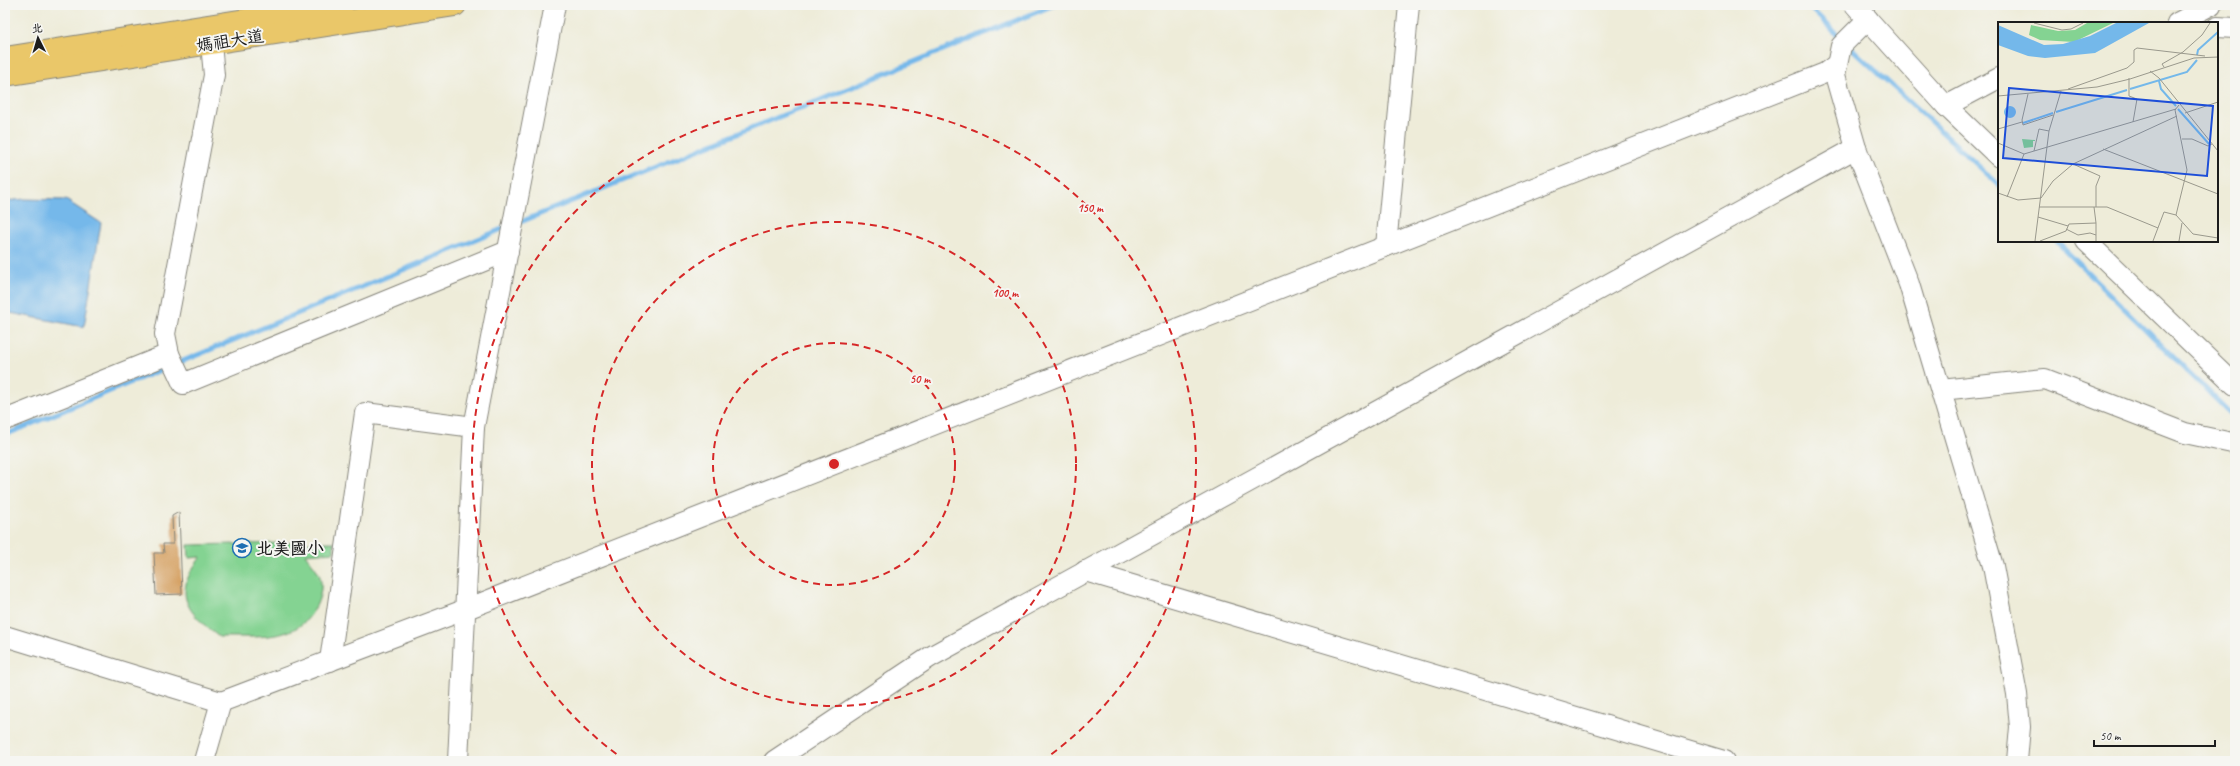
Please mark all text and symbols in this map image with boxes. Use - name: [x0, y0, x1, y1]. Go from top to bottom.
- north arrow: [18, 18, 58, 58]
- text: 北: [31, 21, 43, 35]
- inset map: [1998, 22, 2218, 242]
- street label: 媽祖大道: [195, 25, 265, 57]
- text: 150 m: [1077, 200, 1104, 216]
- text: 100 m: [992, 285, 1019, 301]
- text: 50 m: [910, 371, 931, 387]
- centre of rings: [827, 457, 841, 471]
- school or university icon: 北美國小: [231, 537, 253, 559]
- place label: 北美國小: [256, 538, 324, 559]
- scale bar: [2094, 722, 2215, 748]
- text: 50 m: [2100, 728, 2122, 744]

